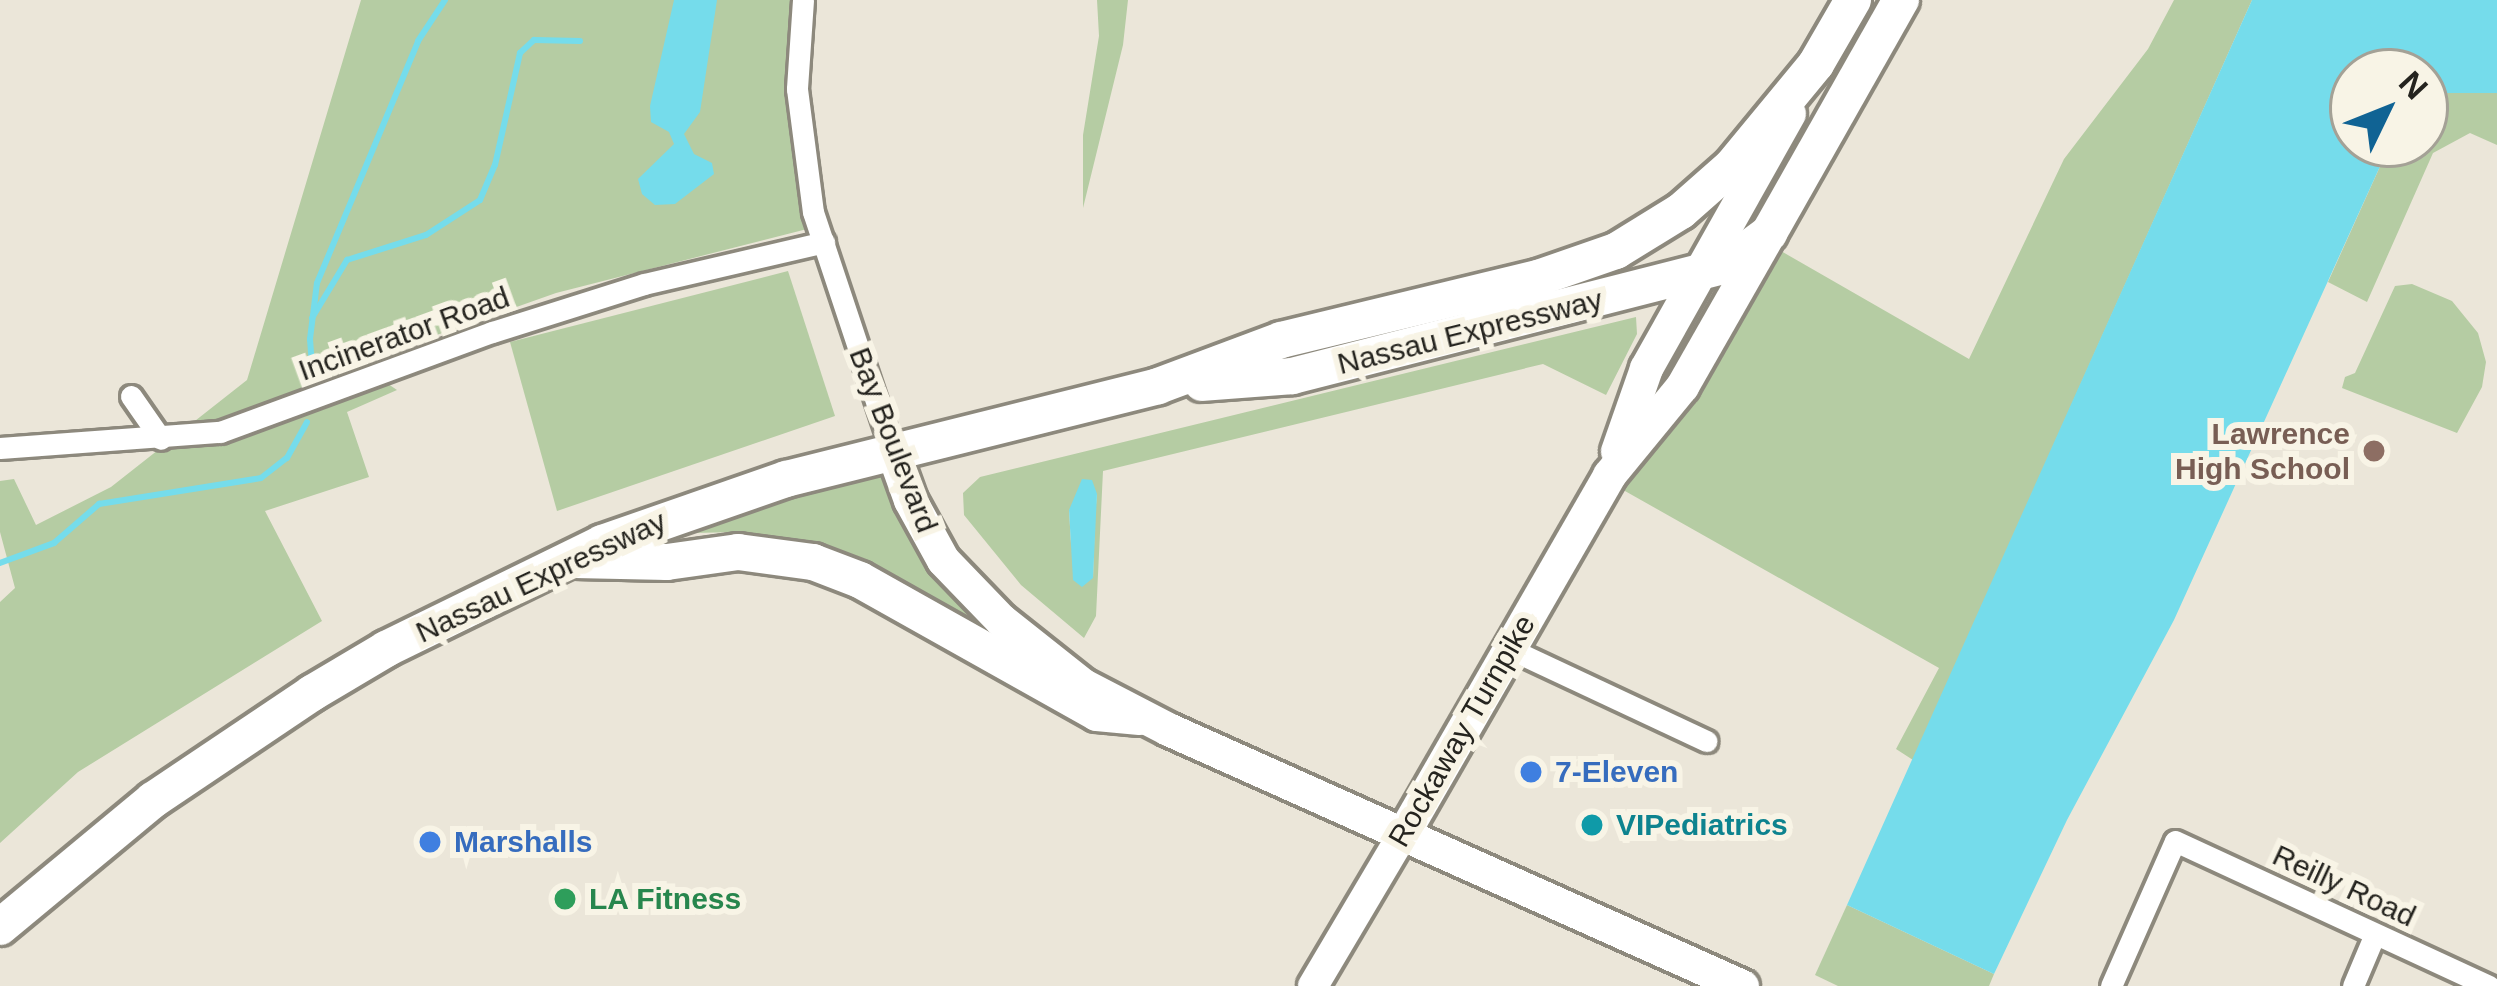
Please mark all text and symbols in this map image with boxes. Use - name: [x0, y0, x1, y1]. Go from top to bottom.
- north arrow: [2329, 48, 2449, 168]
- text: N: [2392, 64, 2435, 106]
- street label: Incinerator Road: [294, 279, 514, 389]
- street label: Nassau Expressway: [1334, 282, 1606, 382]
- street label: Bay Boulevard: [841, 342, 945, 538]
- place label: Lawrence High School: [2175, 416, 2350, 486]
- marker: Lawrence High School: [2361, 438, 2387, 464]
- street label: Nassau Expressway: [410, 503, 672, 651]
- street label: Rockaway Turnpike: [1381, 608, 1543, 854]
- place label: 7-Eleven: [1555, 754, 1678, 790]
- marker: 7-Eleven: [1518, 759, 1544, 785]
- place label: VIPediatrics: [1616, 807, 1788, 843]
- marker: VIPediatrics: [1579, 812, 1605, 838]
- place label: Marshalls: [454, 824, 592, 860]
- marker: Marshalls: [417, 829, 443, 855]
- street label: Reilly Road: [2267, 837, 2421, 935]
- place label: LA Fitness: [589, 881, 742, 917]
- marker: LA Fitness: [552, 886, 578, 912]

